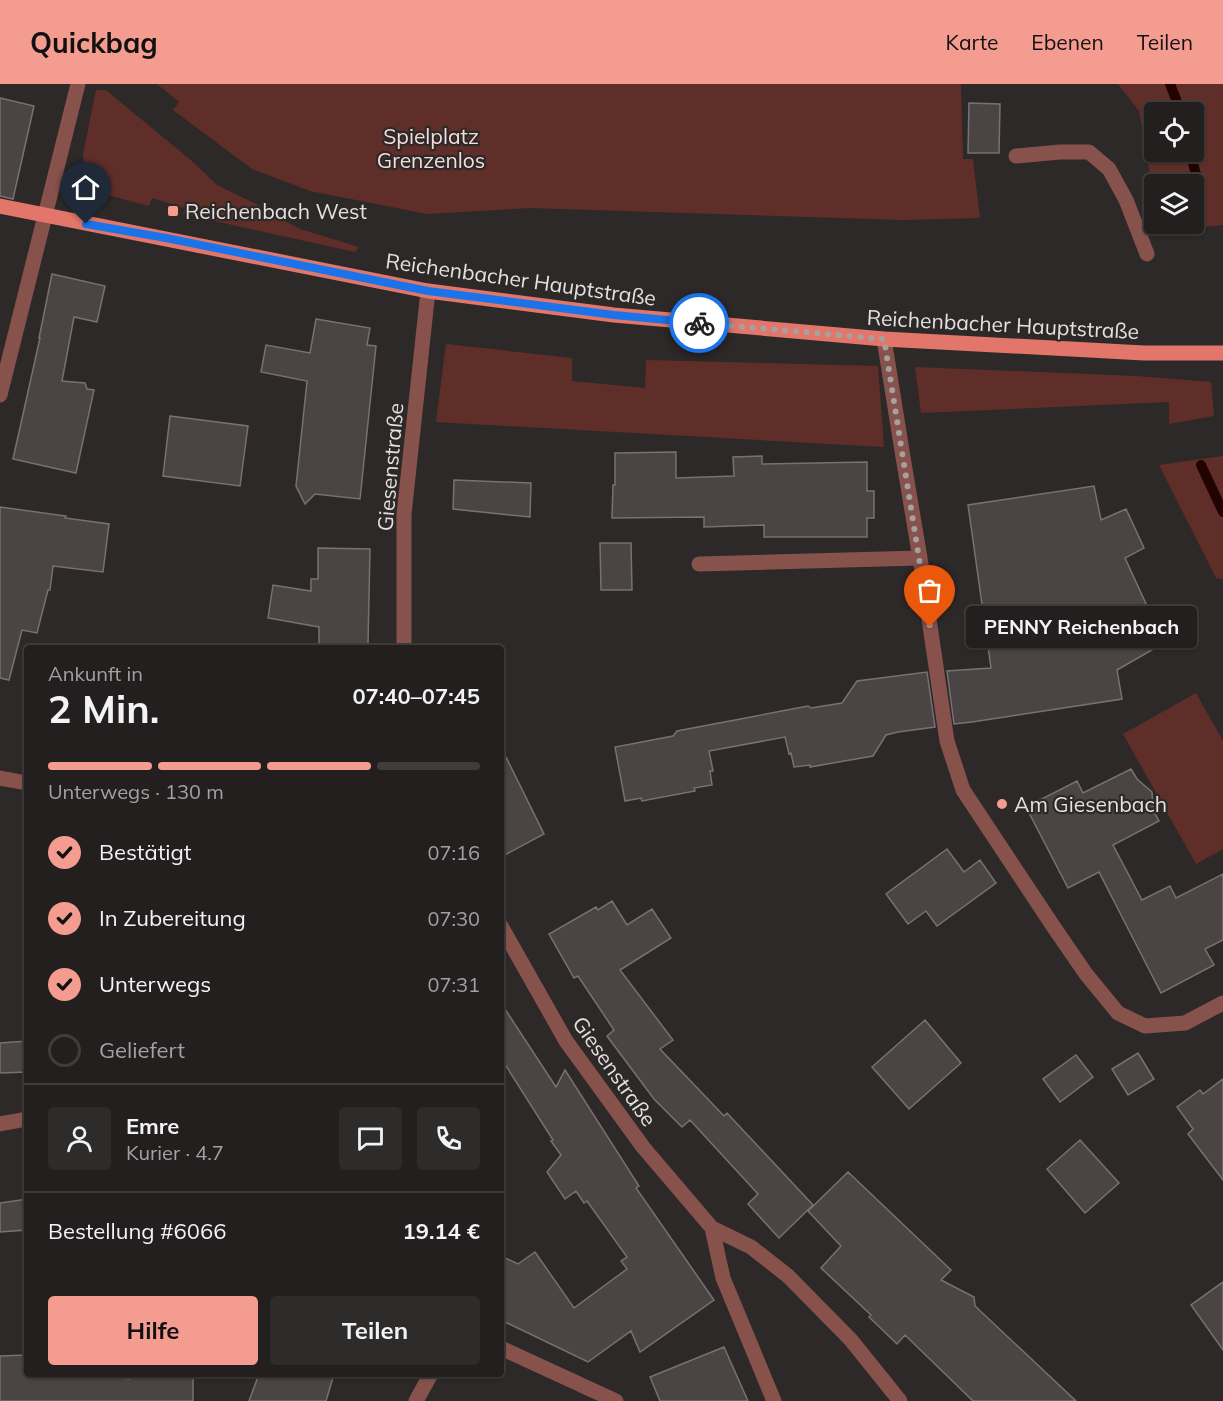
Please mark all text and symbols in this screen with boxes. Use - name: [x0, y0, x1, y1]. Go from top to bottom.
- text: Quickbag: [30, 25, 158, 60]
- text: Karte: [946, 29, 998, 55]
- text: Ebenen: [1031, 29, 1104, 55]
- text: Teilen: [1137, 29, 1193, 55]
- map controls: [1144, 102, 1204, 234]
- button: locate: [1144, 102, 1204, 162]
- park label: Spielplatz Grenzenlos: [377, 123, 485, 173]
- pin: [60, 162, 111, 224]
- icon: home: [69, 171, 102, 204]
- button: layers: [1144, 174, 1204, 234]
- place label: Reichenbach West: [185, 198, 367, 224]
- marker: Reichenbach West: [166, 204, 180, 218]
- street label: Reichenbacher Hauptstraße: [384, 247, 658, 311]
- courier: [669, 293, 729, 353]
- street label: Reichenbacher Hauptstraße: [866, 304, 1140, 344]
- icon: bike: [683, 307, 716, 340]
- street label: Giesenstraße: [371, 402, 409, 532]
- pin: [904, 565, 955, 627]
- icon: bag: [913, 574, 946, 607]
- callout: PENNY Reichenbach: [966, 606, 1197, 648]
- text: PENNY Reichenbach: [984, 614, 1179, 639]
- text: Ankunft in: [48, 661, 143, 686]
- text: 07:40–07:45: [352, 682, 480, 710]
- text: 2 Min.: [48, 684, 159, 733]
- text: Unterwegs · 130 m: [48, 779, 224, 804]
- place label: Am Giesenbach: [1014, 791, 1167, 817]
- marker: Am Giesenbach: [995, 797, 1009, 811]
- icon: check: [48, 836, 81, 869]
- text: Bestätigt: [99, 838, 192, 866]
- text: 07:16: [427, 840, 480, 865]
- icon: check: [48, 902, 81, 935]
- text: In Zubereitung: [99, 904, 246, 932]
- text: 07:30: [427, 906, 480, 931]
- icon: check: [48, 968, 81, 1001]
- text: Unterwegs: [99, 970, 211, 998]
- text: 07:31: [427, 972, 480, 997]
- street label: Giesenstraße: [568, 1011, 662, 1131]
- text: Geliefert: [99, 1036, 185, 1064]
- button: person: [48, 1107, 111, 1170]
- button: chat: [339, 1107, 402, 1170]
- button: phone: [417, 1107, 480, 1170]
- text: Emre: [126, 1112, 179, 1140]
- text: Kurier · 4.7: [126, 1140, 224, 1165]
- text: Bestellung #6066: [48, 1217, 226, 1245]
- text: 19.14 €: [403, 1217, 480, 1245]
- button: Hilfe: [48, 1296, 258, 1365]
- button: Teilen: [270, 1296, 480, 1365]

